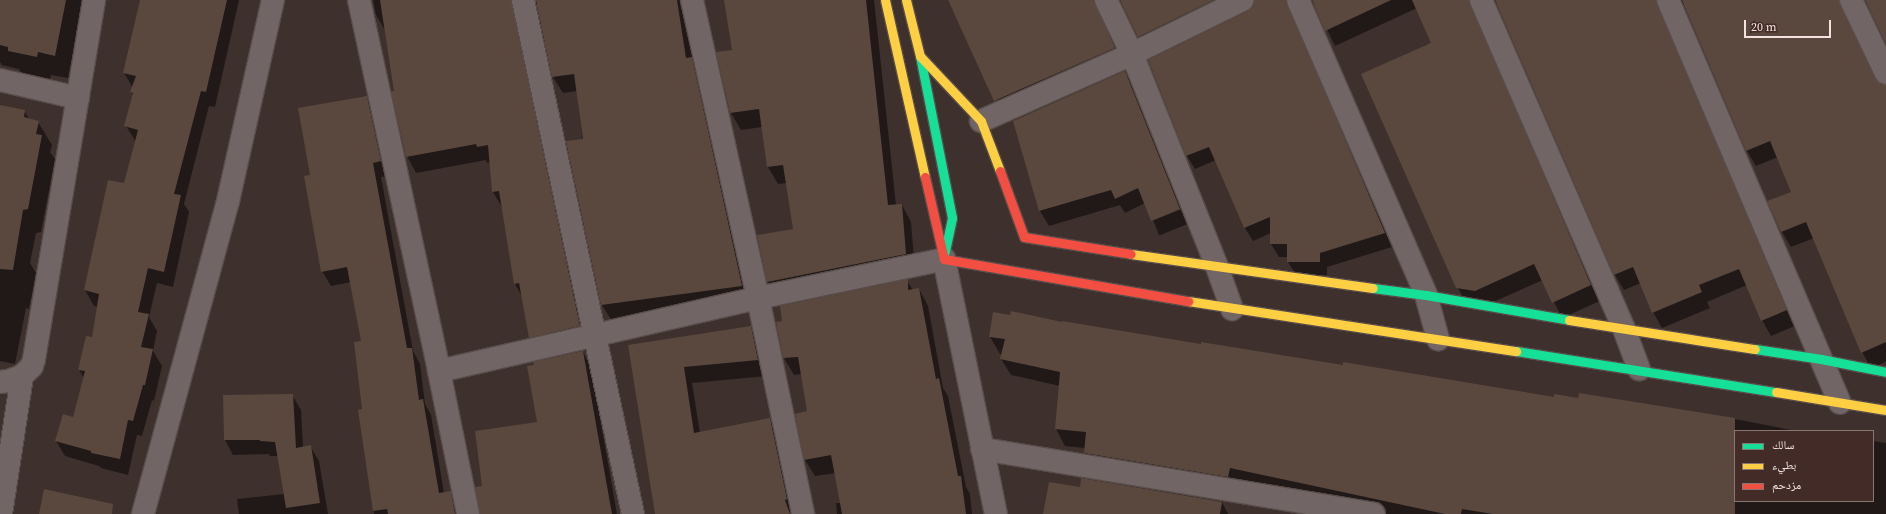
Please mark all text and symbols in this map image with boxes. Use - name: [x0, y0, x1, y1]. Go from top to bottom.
- scale bar: [1746, 12, 1833, 38]
- text: 20 m: [1751, 19, 1777, 35]
- legend: [1734, 430, 1874, 502]
- text: سالك: [1772, 437, 1794, 453]
- text: بطيء: [1772, 457, 1796, 473]
- text: مزدحم: [1772, 477, 1801, 493]

